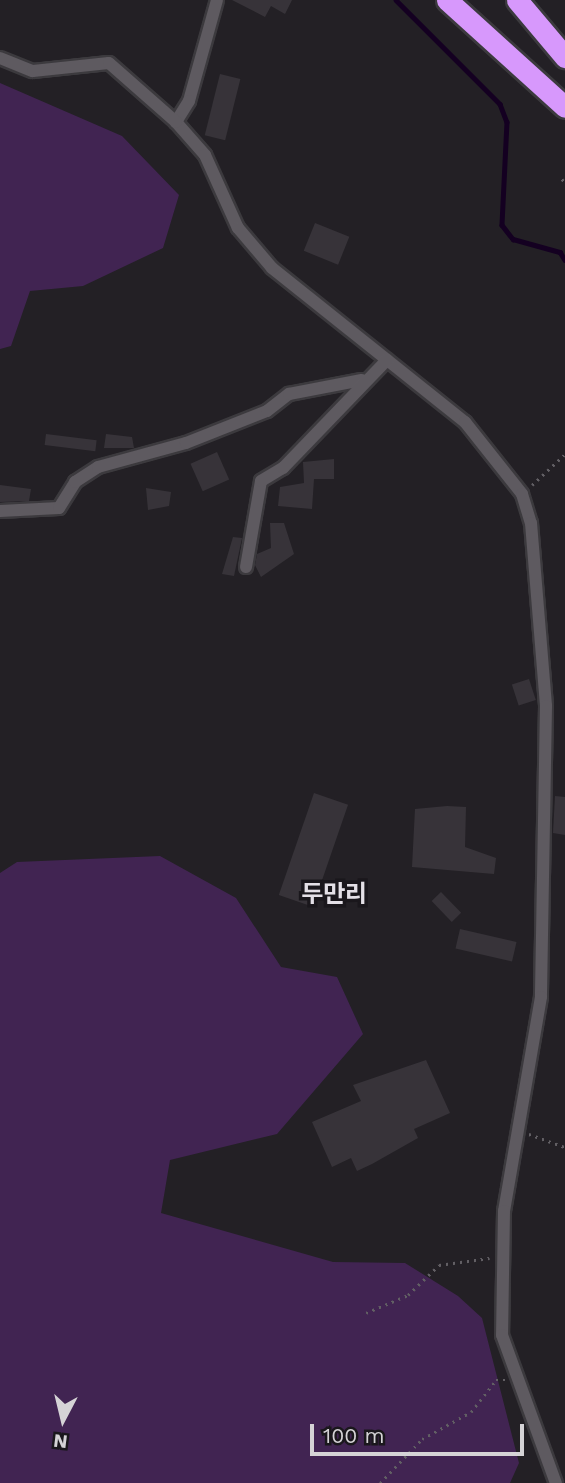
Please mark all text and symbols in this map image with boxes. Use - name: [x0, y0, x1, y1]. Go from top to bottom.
- district label: 두만리: [301, 881, 367, 909]
- north arrow: [28, 1385, 98, 1455]
- scale bar: [313, 1410, 526, 1454]
- text: 100 m: [323, 1423, 385, 1448]
- text: N: [52, 1429, 69, 1454]

